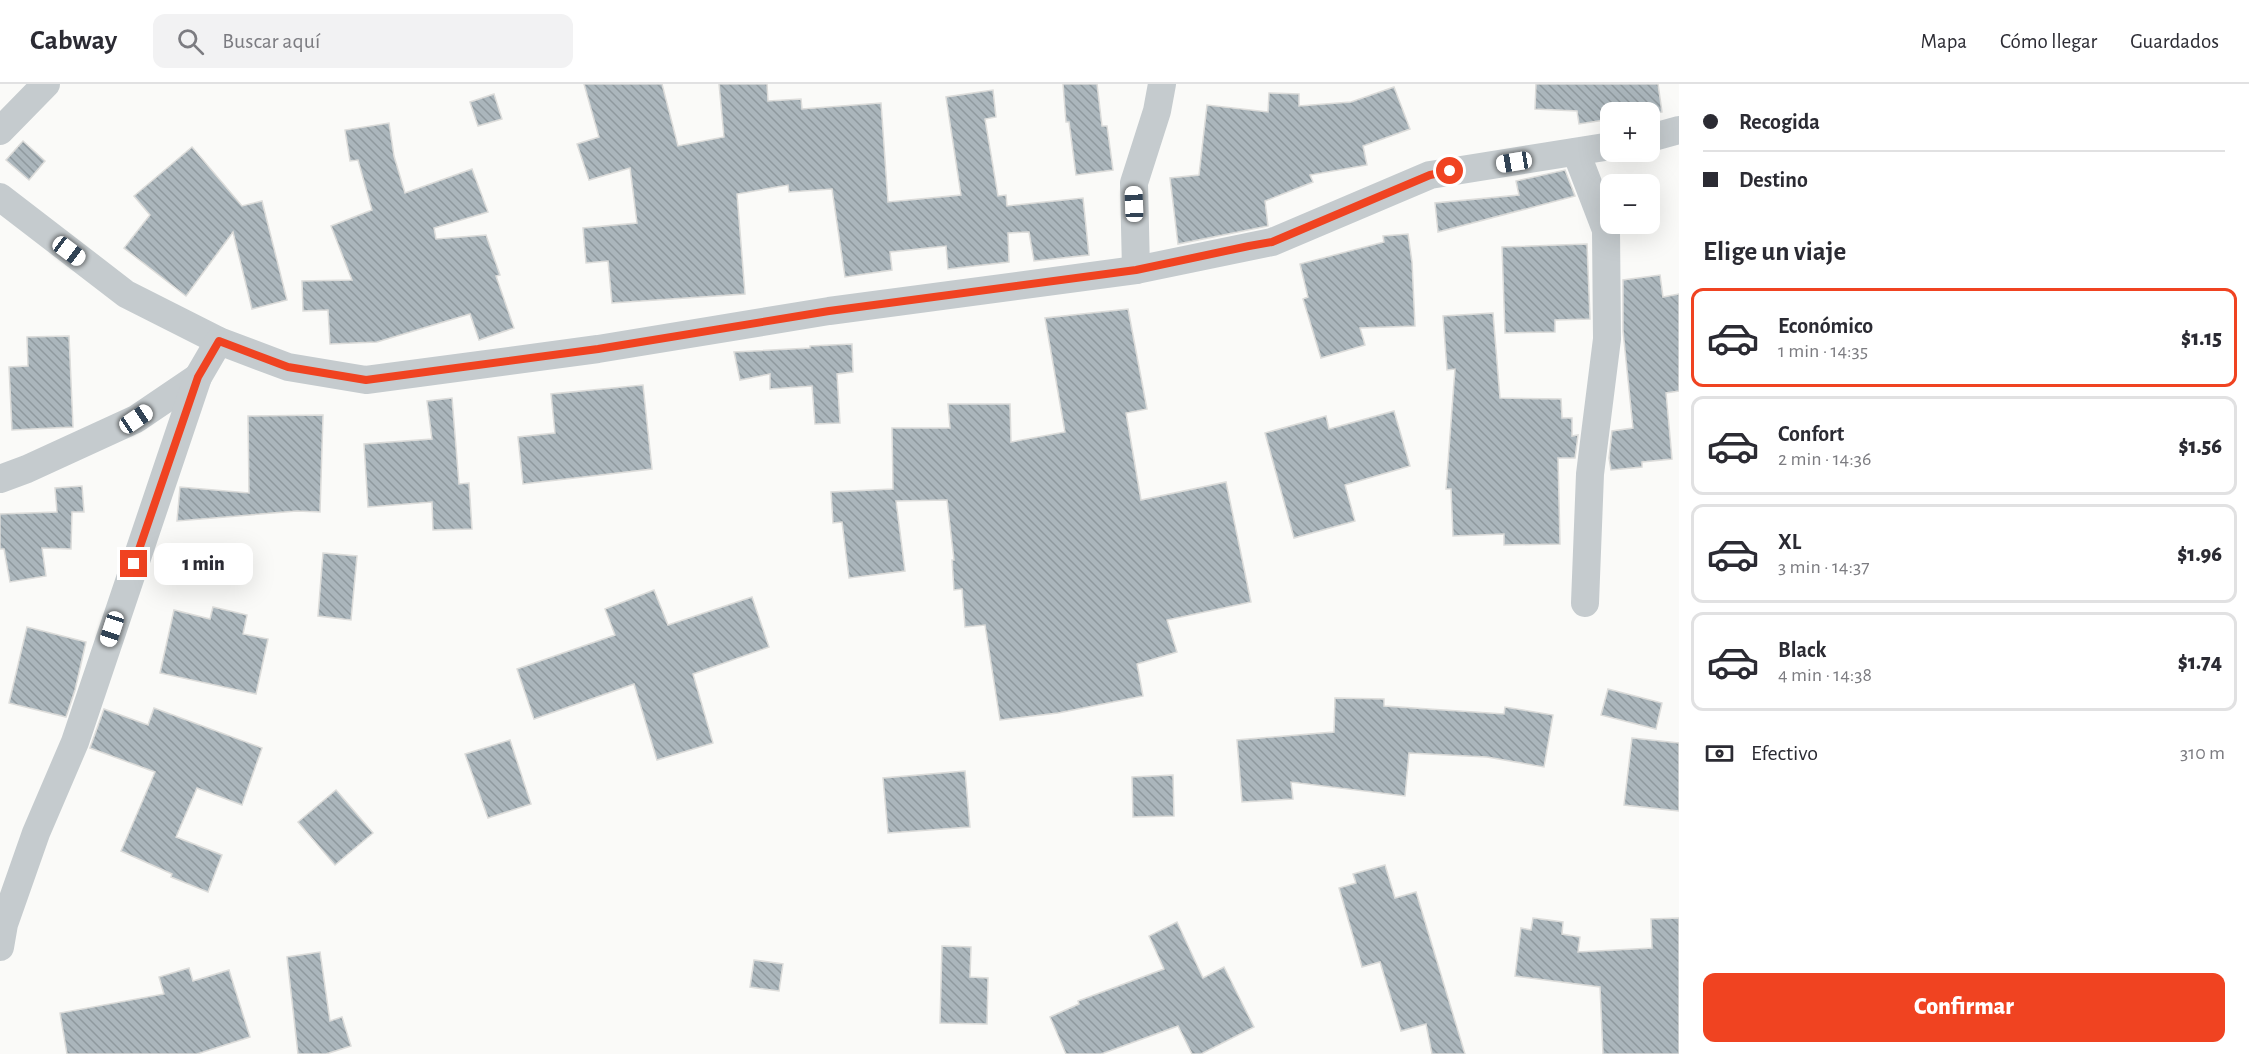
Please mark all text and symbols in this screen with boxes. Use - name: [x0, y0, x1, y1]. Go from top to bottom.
- search box: [153, 14, 573, 68]
- icon: search: [174, 25, 207, 58]
- text: Cabway: [30, 27, 117, 55]
- text: Buscar aquí: [222, 30, 320, 52]
- text: Mapa: [1921, 31, 1967, 52]
- text: Cómo llegar: [2000, 31, 2097, 52]
- text: Guardados: [2130, 31, 2219, 52]
- map controls: [1600, 102, 1660, 234]
- button: +: [1600, 102, 1660, 162]
- text: Recogida: [1739, 111, 1820, 133]
- car: [1495, 150, 1533, 174]
- route start: [1436, 157, 1463, 184]
- text: Destino: [1739, 169, 1808, 191]
- button: −: [1600, 174, 1660, 234]
- car: [1124, 186, 1144, 222]
- car: [49, 233, 89, 269]
- text: Elige un viaje: [1703, 238, 1846, 265]
- icon: car: [1706, 311, 1760, 365]
- text: Económico: [1778, 315, 1873, 337]
- text: $1.15: [2181, 327, 2222, 349]
- text: 1 min · 14:35: [1778, 341, 1868, 361]
- car: [116, 401, 156, 437]
- icon: car: [1706, 419, 1760, 473]
- text: Confort: [1778, 423, 1844, 445]
- text: $1.56: [2178, 435, 2222, 457]
- text: 2 min · 14:36: [1778, 449, 1871, 469]
- icon: car: [1706, 527, 1760, 581]
- text: XL: [1778, 531, 1801, 553]
- callout: 1 min: [155, 543, 254, 585]
- text: $1.96: [2177, 543, 2222, 565]
- route end: [120, 550, 147, 577]
- text: 1 min: [182, 554, 225, 574]
- text: 3 min · 14:37: [1778, 557, 1870, 577]
- car: [98, 609, 126, 649]
- icon: car: [1706, 635, 1760, 689]
- text: Black: [1778, 639, 1826, 661]
- text: $1.74: [2178, 651, 2222, 673]
- text: 4 min · 14:38: [1778, 665, 1872, 685]
- icon: cash: [1703, 737, 1736, 770]
- text: Efectivo: [1751, 742, 1818, 764]
- text: 310 m: [2180, 743, 2225, 763]
- button: Confirmar: [1703, 973, 2225, 1042]

